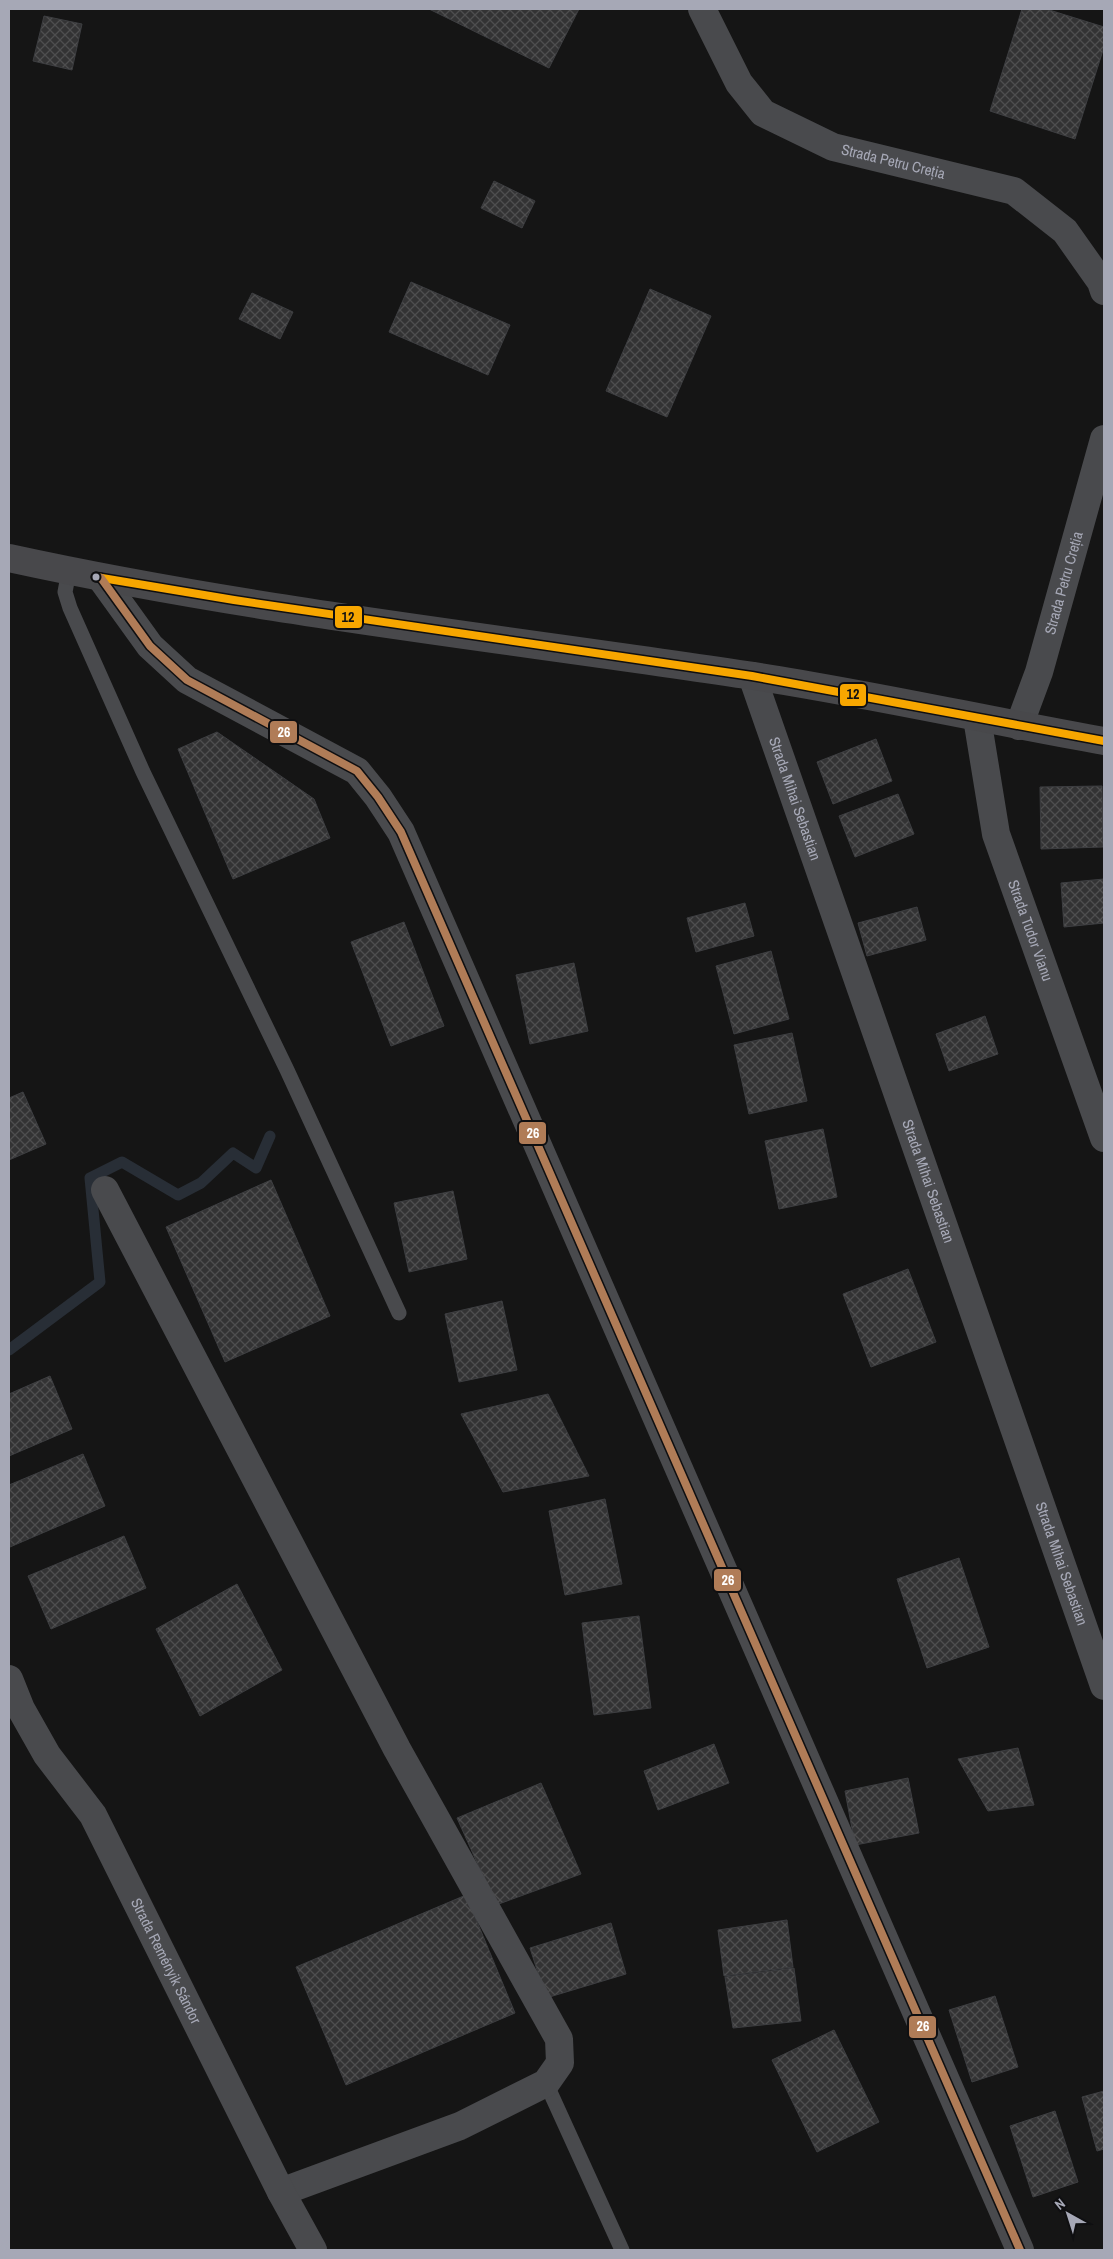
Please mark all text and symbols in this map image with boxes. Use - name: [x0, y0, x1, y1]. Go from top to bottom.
- street label: Strada Petru Creția: [839, 138, 948, 184]
- street label: Strada Petru Creția: [1039, 529, 1088, 637]
- unlabelled marker: [91, 572, 101, 582]
- line badge: 12: [334, 605, 363, 629]
- text: 12: [342, 608, 354, 626]
- line badge: 12: [839, 683, 867, 707]
- text: 12: [847, 685, 859, 703]
- line badge: 26: [269, 720, 298, 744]
- text: 26: [278, 723, 290, 741]
- street label: Strada Mihai Sebastian: [764, 734, 826, 863]
- street label: Strada Tudor Vianu: [1003, 877, 1058, 984]
- street label: Strada Mihai Sebastian: [897, 1117, 960, 1246]
- line badge: 26: [518, 1121, 547, 1145]
- text: 26: [527, 1124, 539, 1142]
- street label: Strada Mihai Sebastian: [1031, 1499, 1093, 1628]
- line badge: 26: [713, 1568, 742, 1592]
- text: 26: [722, 1571, 734, 1589]
- street label: Strada Reményik Sándor: [126, 1894, 207, 2027]
- line badge: 26: [908, 2015, 937, 2039]
- text: 26: [917, 2017, 929, 2035]
- north arrow: [1043, 2189, 1093, 2239]
- text: N: [1051, 2194, 1069, 2214]

